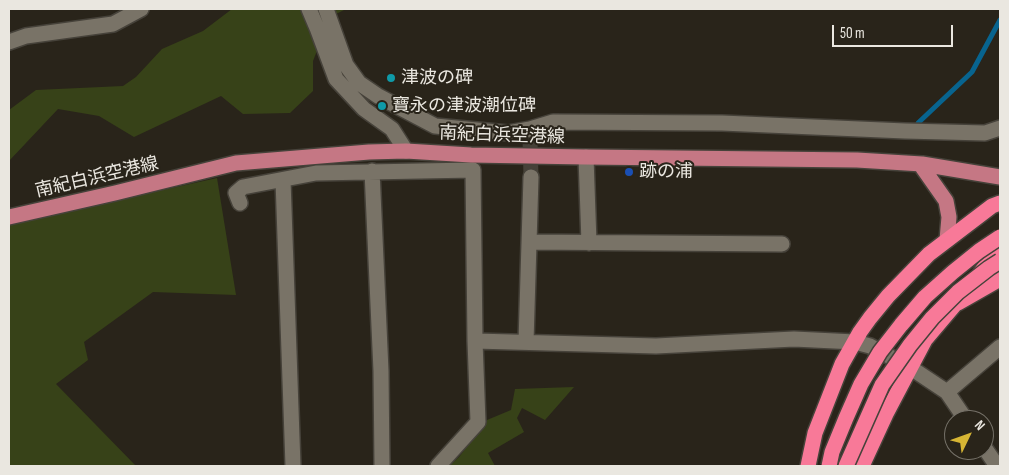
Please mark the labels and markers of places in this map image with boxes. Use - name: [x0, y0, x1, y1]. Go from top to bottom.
- place label: 津波の碑: [401, 67, 473, 89]
- marker: 津波の碑: [385, 72, 397, 84]
- place label: 寶永の津波潮位碑: [392, 95, 536, 117]
- marker: 寶永の津波潮位碑: [376, 100, 388, 112]
- place label: 跡の浦: [639, 161, 693, 183]
- marker: 跡の浦: [623, 166, 635, 178]

